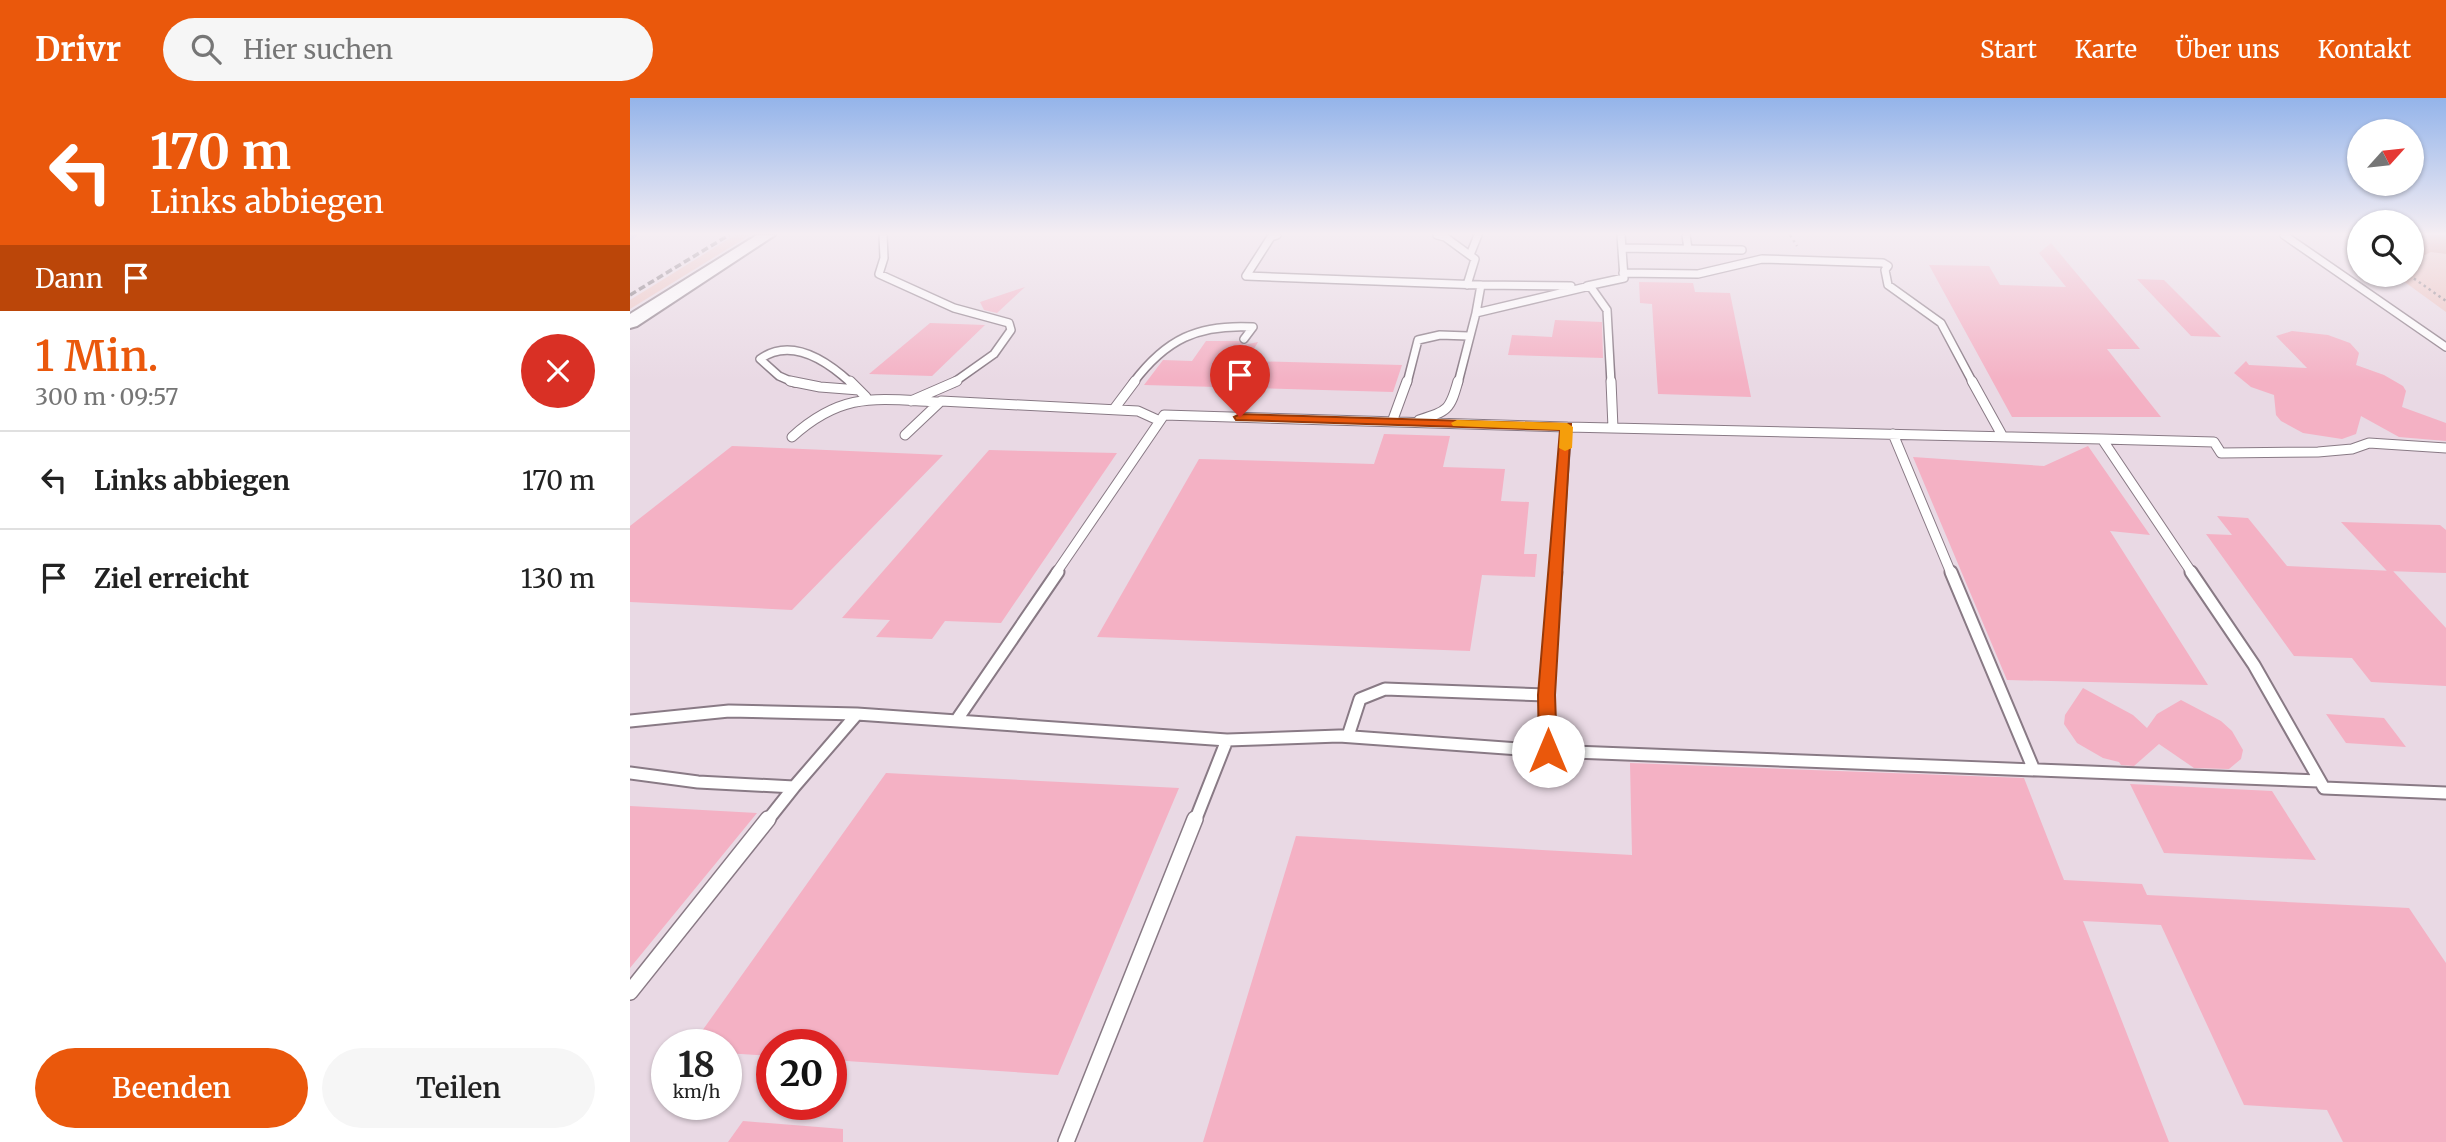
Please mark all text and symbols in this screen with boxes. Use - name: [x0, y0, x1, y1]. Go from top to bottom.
- search box: [163, 18, 653, 81]
- text: Drivr: [35, 29, 121, 70]
- icon: search: [187, 30, 225, 68]
- text: Hier suchen: [243, 33, 393, 66]
- text: Start: [1980, 34, 2037, 65]
- text: Karte: [2075, 34, 2137, 65]
- text: Über uns: [2175, 34, 2280, 65]
- text: Kontakt: [2318, 34, 2411, 65]
- north arrow: [2347, 119, 2424, 196]
- map controls: [2347, 119, 2424, 287]
- text: 170 m: [150, 121, 291, 182]
- icon: left: [35, 126, 126, 217]
- text: Links abbiegen: [150, 182, 384, 222]
- button: search: [2347, 210, 2424, 287]
- icon: arrive: [117, 259, 155, 297]
- text: Dann: [35, 262, 103, 295]
- text: 1 Min.: [35, 330, 159, 382]
- button: close: [521, 334, 595, 408]
- pin: [1210, 345, 1270, 417]
- icon: arrive: [1221, 356, 1259, 394]
- text: 300 m · 09:57: [35, 382, 178, 411]
- icon: left: [35, 461, 73, 499]
- text: Links abbiegen: [94, 464, 290, 497]
- text: 170 m: [522, 464, 595, 497]
- icon: arrive: [35, 559, 73, 597]
- text: Ziel erreicht: [94, 562, 249, 595]
- text: 130 m: [521, 562, 595, 595]
- position arrow: [1511, 714, 1585, 788]
- speed limit sign: 20: [756, 1029, 847, 1120]
- text: 18: [678, 1043, 715, 1087]
- button: Beenden: [35, 1048, 308, 1128]
- button: Teilen: [322, 1048, 595, 1128]
- text: km/h: [673, 1080, 720, 1103]

